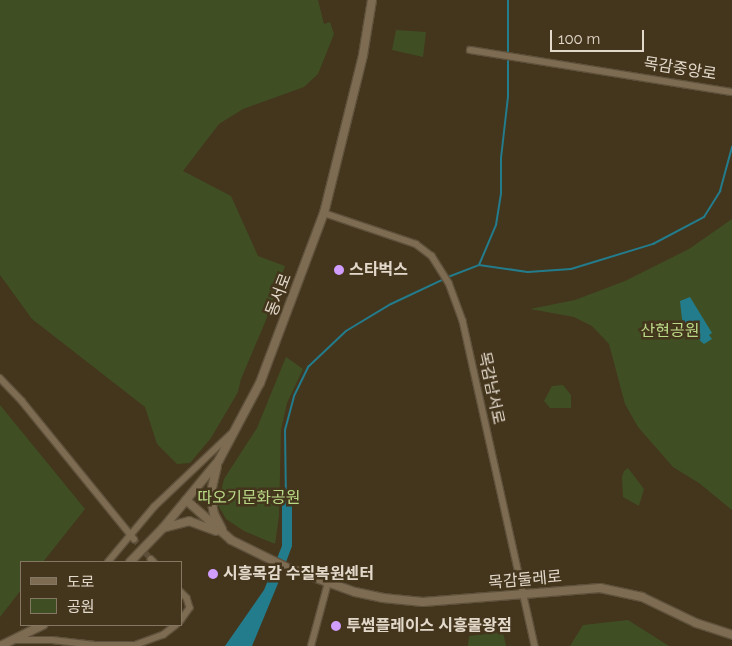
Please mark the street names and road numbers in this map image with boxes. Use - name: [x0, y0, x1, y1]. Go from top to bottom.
- street label: 목감중앙로: [642, 54, 718, 84]
- street label: 동서로: [262, 271, 296, 319]
- street label: 목감남서로: [474, 350, 508, 426]
- street label: 목감둘레로: [488, 567, 562, 593]

